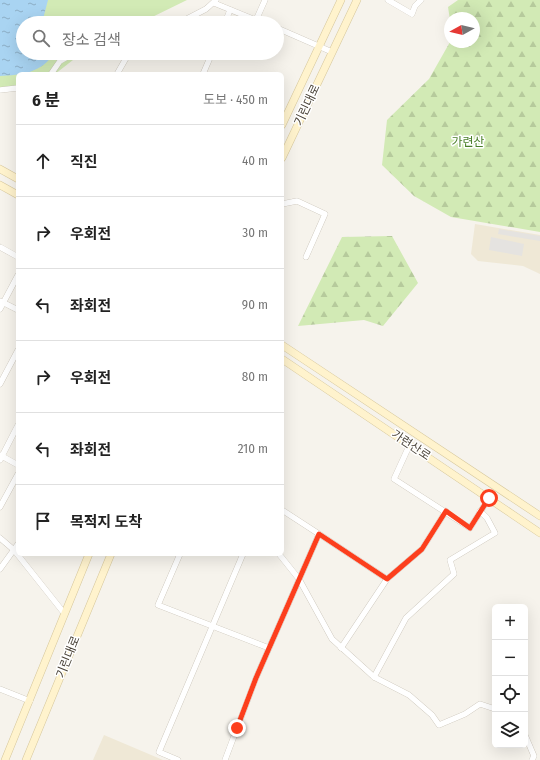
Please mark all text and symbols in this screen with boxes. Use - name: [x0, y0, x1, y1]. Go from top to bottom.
- north arrow: [444, 12, 480, 48]
- search box: [16, 16, 284, 60]
- icon: search: [30, 27, 52, 49]
- text: 장소 검색: [62, 31, 121, 49]
- street label: 기린대로: [291, 82, 323, 128]
- text: 6 분: [32, 90, 60, 111]
- text: 도보 · 450 m: [203, 92, 268, 107]
- park label: 가련산: [451, 135, 485, 149]
- icon: ahead: [32, 150, 54, 172]
- text: 직진: [70, 153, 98, 171]
- text: 40 m: [242, 153, 268, 168]
- icon: right: [32, 222, 54, 244]
- text: 우회전: [70, 225, 111, 243]
- text: 30 m: [242, 225, 268, 240]
- icon: left: [32, 294, 54, 316]
- text: 좌회전: [70, 297, 111, 315]
- text: 90 m: [242, 297, 268, 312]
- icon: right: [32, 366, 54, 388]
- text: 우회전: [70, 369, 111, 387]
- text: 80 m: [242, 369, 268, 384]
- street label: 가련산로: [389, 427, 433, 463]
- icon: left: [32, 438, 54, 460]
- text: 좌회전: [70, 441, 111, 459]
- text: 210 m: [238, 441, 268, 456]
- route start: [480, 489, 498, 507]
- icon: arrive: [32, 510, 54, 532]
- text: 목적지 도착: [70, 513, 142, 531]
- map controls: [492, 604, 528, 748]
- button: +: [492, 604, 528, 640]
- street label: 기린대로: [53, 634, 83, 680]
- button: −: [492, 640, 528, 676]
- button: locate: [492, 676, 528, 712]
- button: layers: [492, 712, 528, 748]
- route end: [228, 719, 246, 737]

